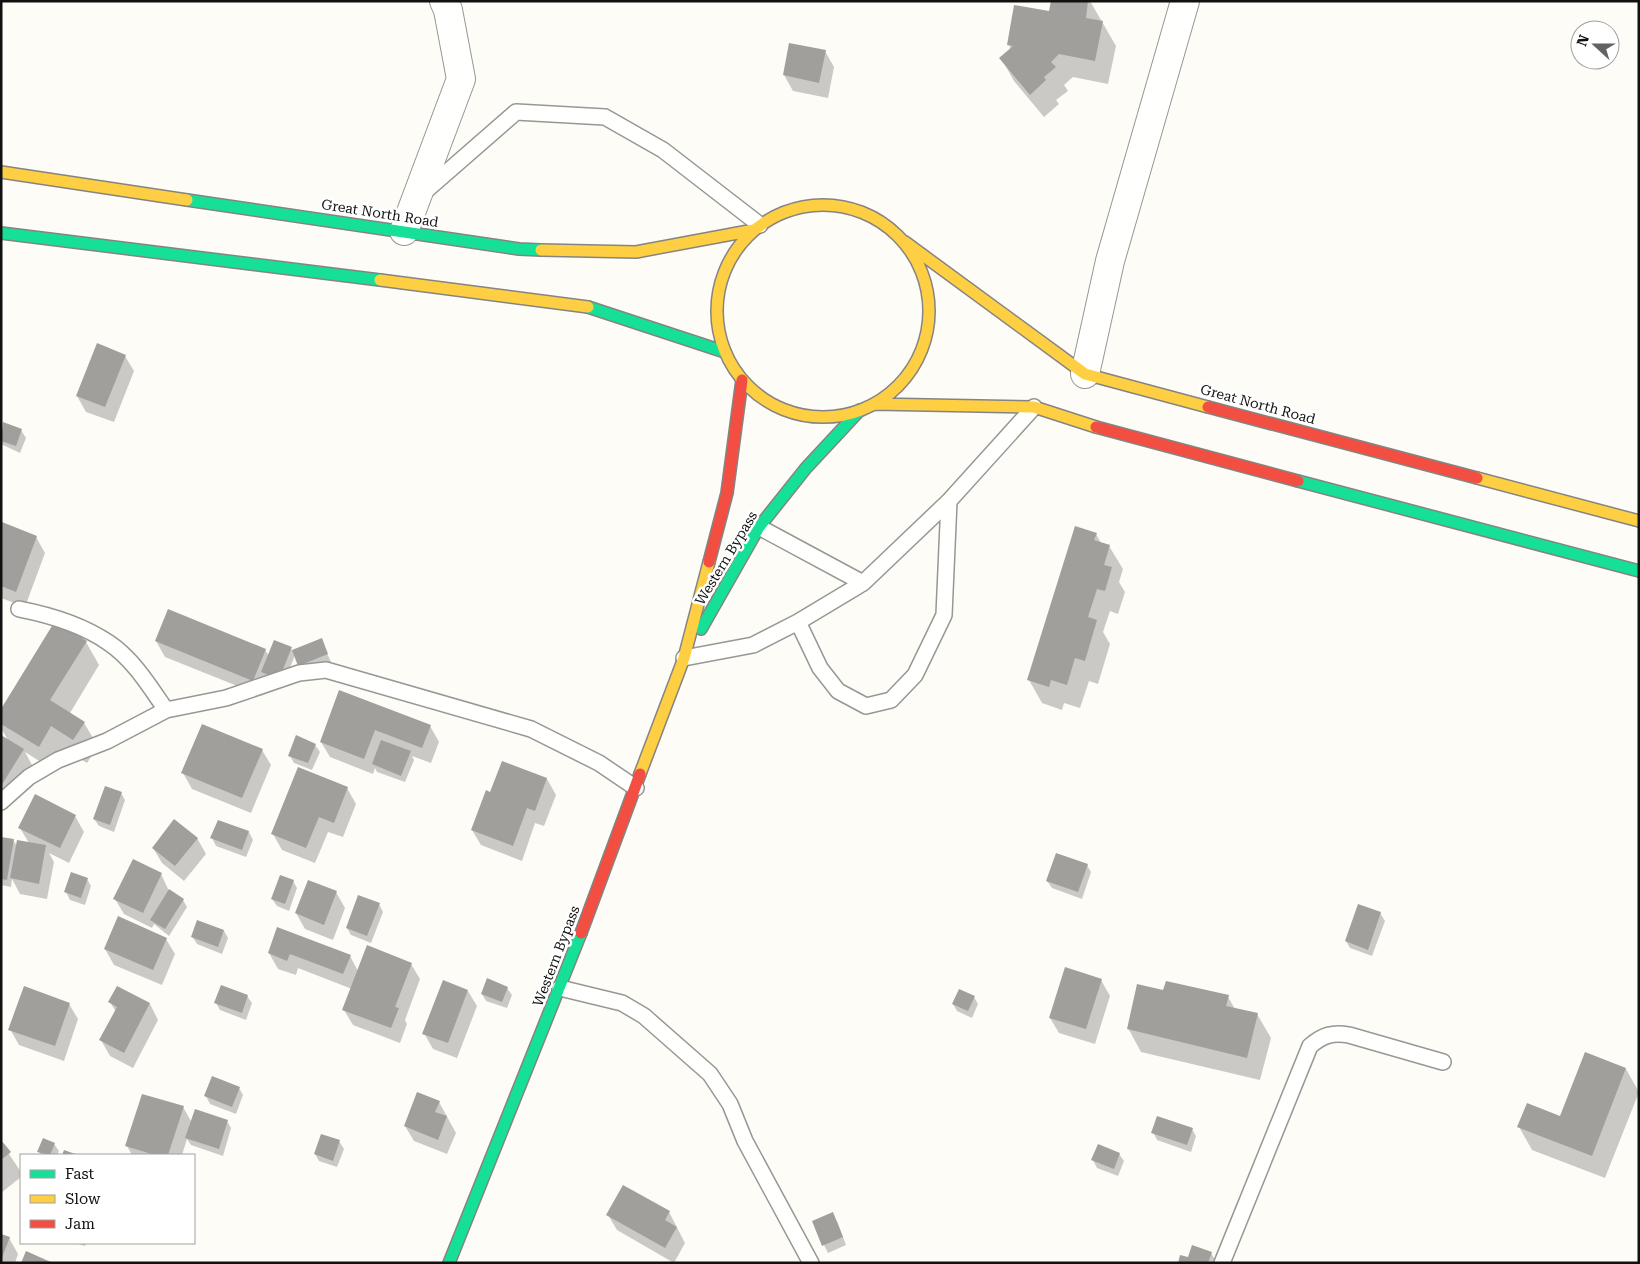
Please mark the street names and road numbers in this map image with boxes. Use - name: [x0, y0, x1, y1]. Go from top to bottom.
- street label: Great North Road: [320, 196, 440, 230]
- street label: Great North Road: [1199, 381, 1317, 427]
- street label: Western Bypass: [692, 508, 760, 608]
- street label: Western Bypass: [529, 903, 583, 1009]

